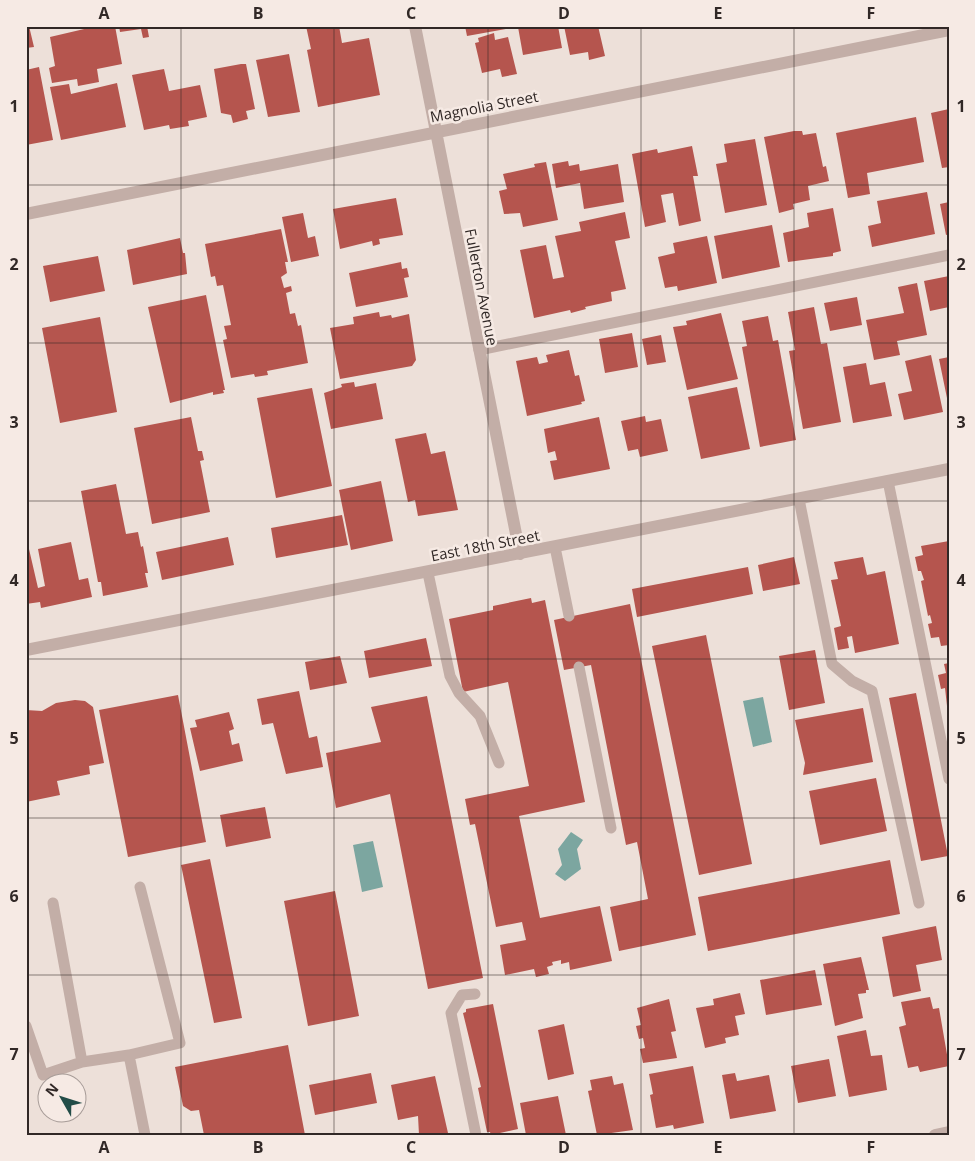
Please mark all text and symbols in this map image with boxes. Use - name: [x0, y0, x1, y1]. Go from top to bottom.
- text: A: [98, 2, 110, 24]
- text: B: [253, 2, 263, 24]
- text: C: [406, 2, 416, 24]
- text: D: [558, 2, 570, 24]
- text: E: [714, 2, 723, 24]
- text: F: [867, 2, 875, 24]
- street label: Magnolia Street: [428, 86, 540, 126]
- text: 1: [9, 95, 19, 117]
- text: 1: [956, 95, 966, 117]
- street label: Fullerton Avenue: [461, 227, 503, 347]
- text: 2: [9, 253, 19, 275]
- text: 2: [956, 253, 966, 275]
- text: 3: [9, 411, 19, 433]
- text: 3: [956, 411, 966, 433]
- street label: East 18th Street: [429, 525, 541, 565]
- text: 4: [9, 569, 19, 591]
- text: 4: [956, 569, 966, 591]
- text: 5: [9, 727, 19, 749]
- text: 5: [956, 727, 966, 749]
- text: 6: [9, 885, 19, 907]
- text: 6: [956, 885, 966, 907]
- text: 7: [9, 1043, 19, 1065]
- text: 7: [956, 1043, 966, 1065]
- north arrow: [38, 1074, 88, 1124]
- text: N: [41, 1079, 62, 1100]
- text: A: [98, 1136, 110, 1158]
- text: B: [253, 1136, 263, 1158]
- text: C: [406, 1136, 416, 1158]
- text: D: [558, 1136, 570, 1158]
- text: E: [714, 1136, 723, 1158]
- text: F: [867, 1136, 875, 1158]

